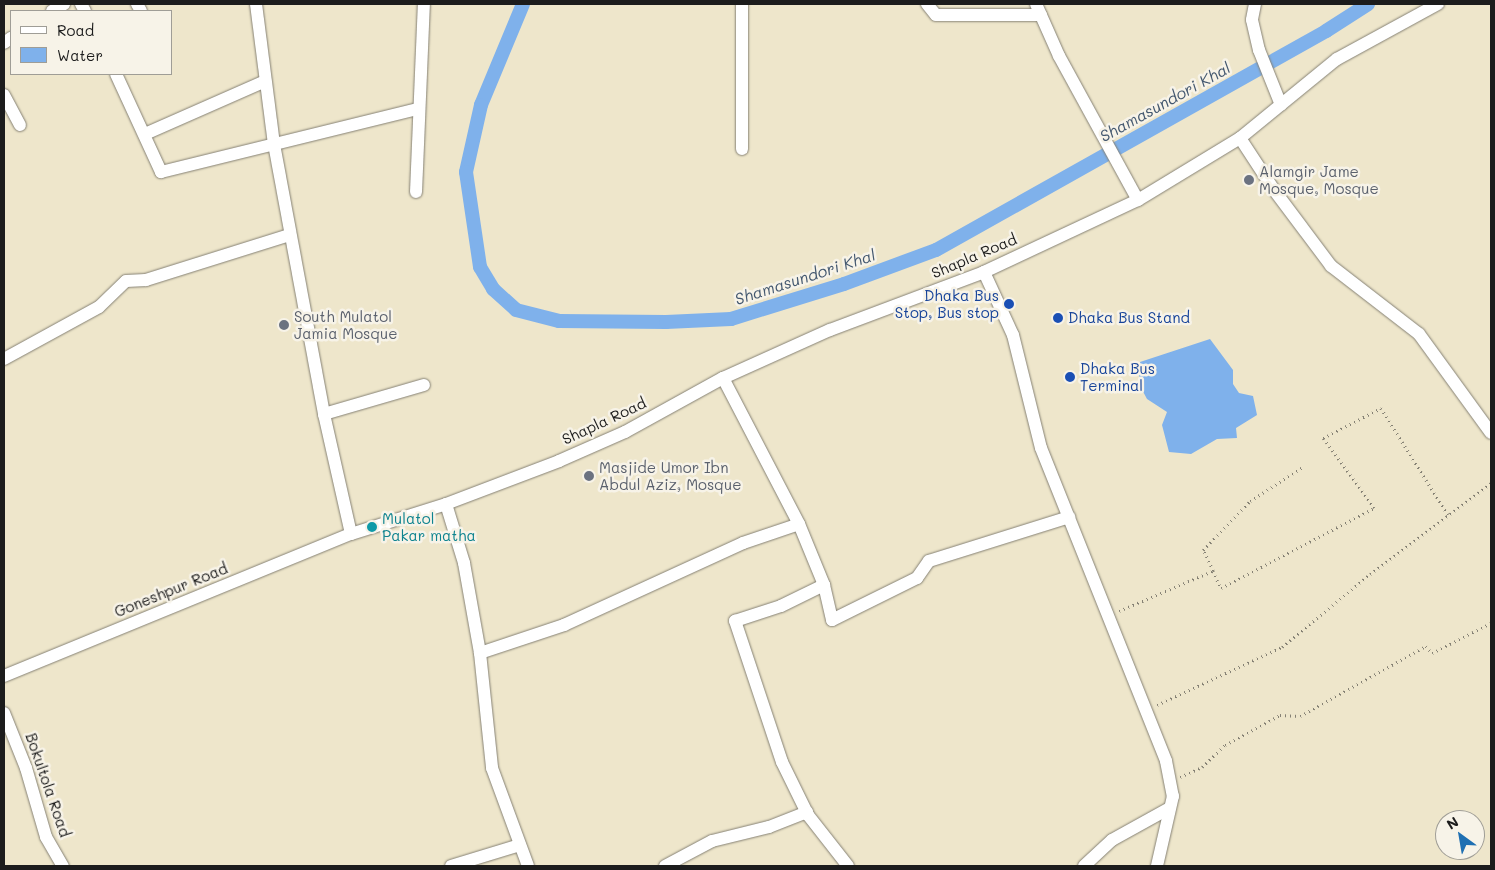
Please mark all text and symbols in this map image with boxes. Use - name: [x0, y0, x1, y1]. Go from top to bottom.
- legend: [10, 10, 172, 75]
- text: Road: [57, 20, 94, 40]
- text: Water: [57, 45, 103, 65]
- water label: Shamasundori Khal: [1096, 58, 1234, 146]
- place label: Alamgir Jame Mosque, Mosque: [1259, 162, 1379, 197]
- marker: Alamgir Jame Mosque, Mosque: [1243, 174, 1255, 186]
- street label: Shapla Road: [929, 230, 1019, 282]
- water label: Shamasundori Khal: [732, 245, 878, 309]
- place label: Dhaka Bus Stop, Bus stop: [895, 286, 999, 321]
- marker: Dhaka Bus Stop, Bus stop: [1003, 298, 1015, 310]
- place label: South Mulatol Jamia Mosque: [294, 307, 398, 342]
- place label: Dhaka Bus Stand: [1068, 309, 1190, 327]
- marker: Dhaka Bus Stand: [1052, 312, 1064, 324]
- marker: South Mulatol Jamia Mosque: [278, 319, 290, 331]
- place label: Dhaka Bus Terminal: [1080, 359, 1155, 394]
- marker: Dhaka Bus Terminal: [1064, 371, 1076, 383]
- street label: Shapla Road: [559, 394, 649, 448]
- place label: Masjide Umor Ibn Abdul Aziz, Mosque: [599, 458, 741, 493]
- marker: Masjide Umor Ibn Abdul Aziz, Mosque: [583, 470, 595, 482]
- place label: Mulatol Pakar matha: [382, 509, 476, 544]
- marker: Mulatol Pakar matha: [366, 521, 378, 533]
- street label: Goneshpur Road: [112, 559, 230, 621]
- street label: Bokultola Road: [22, 731, 74, 839]
- north arrow: [1435, 810, 1485, 860]
- text: N: [1443, 812, 1462, 834]

